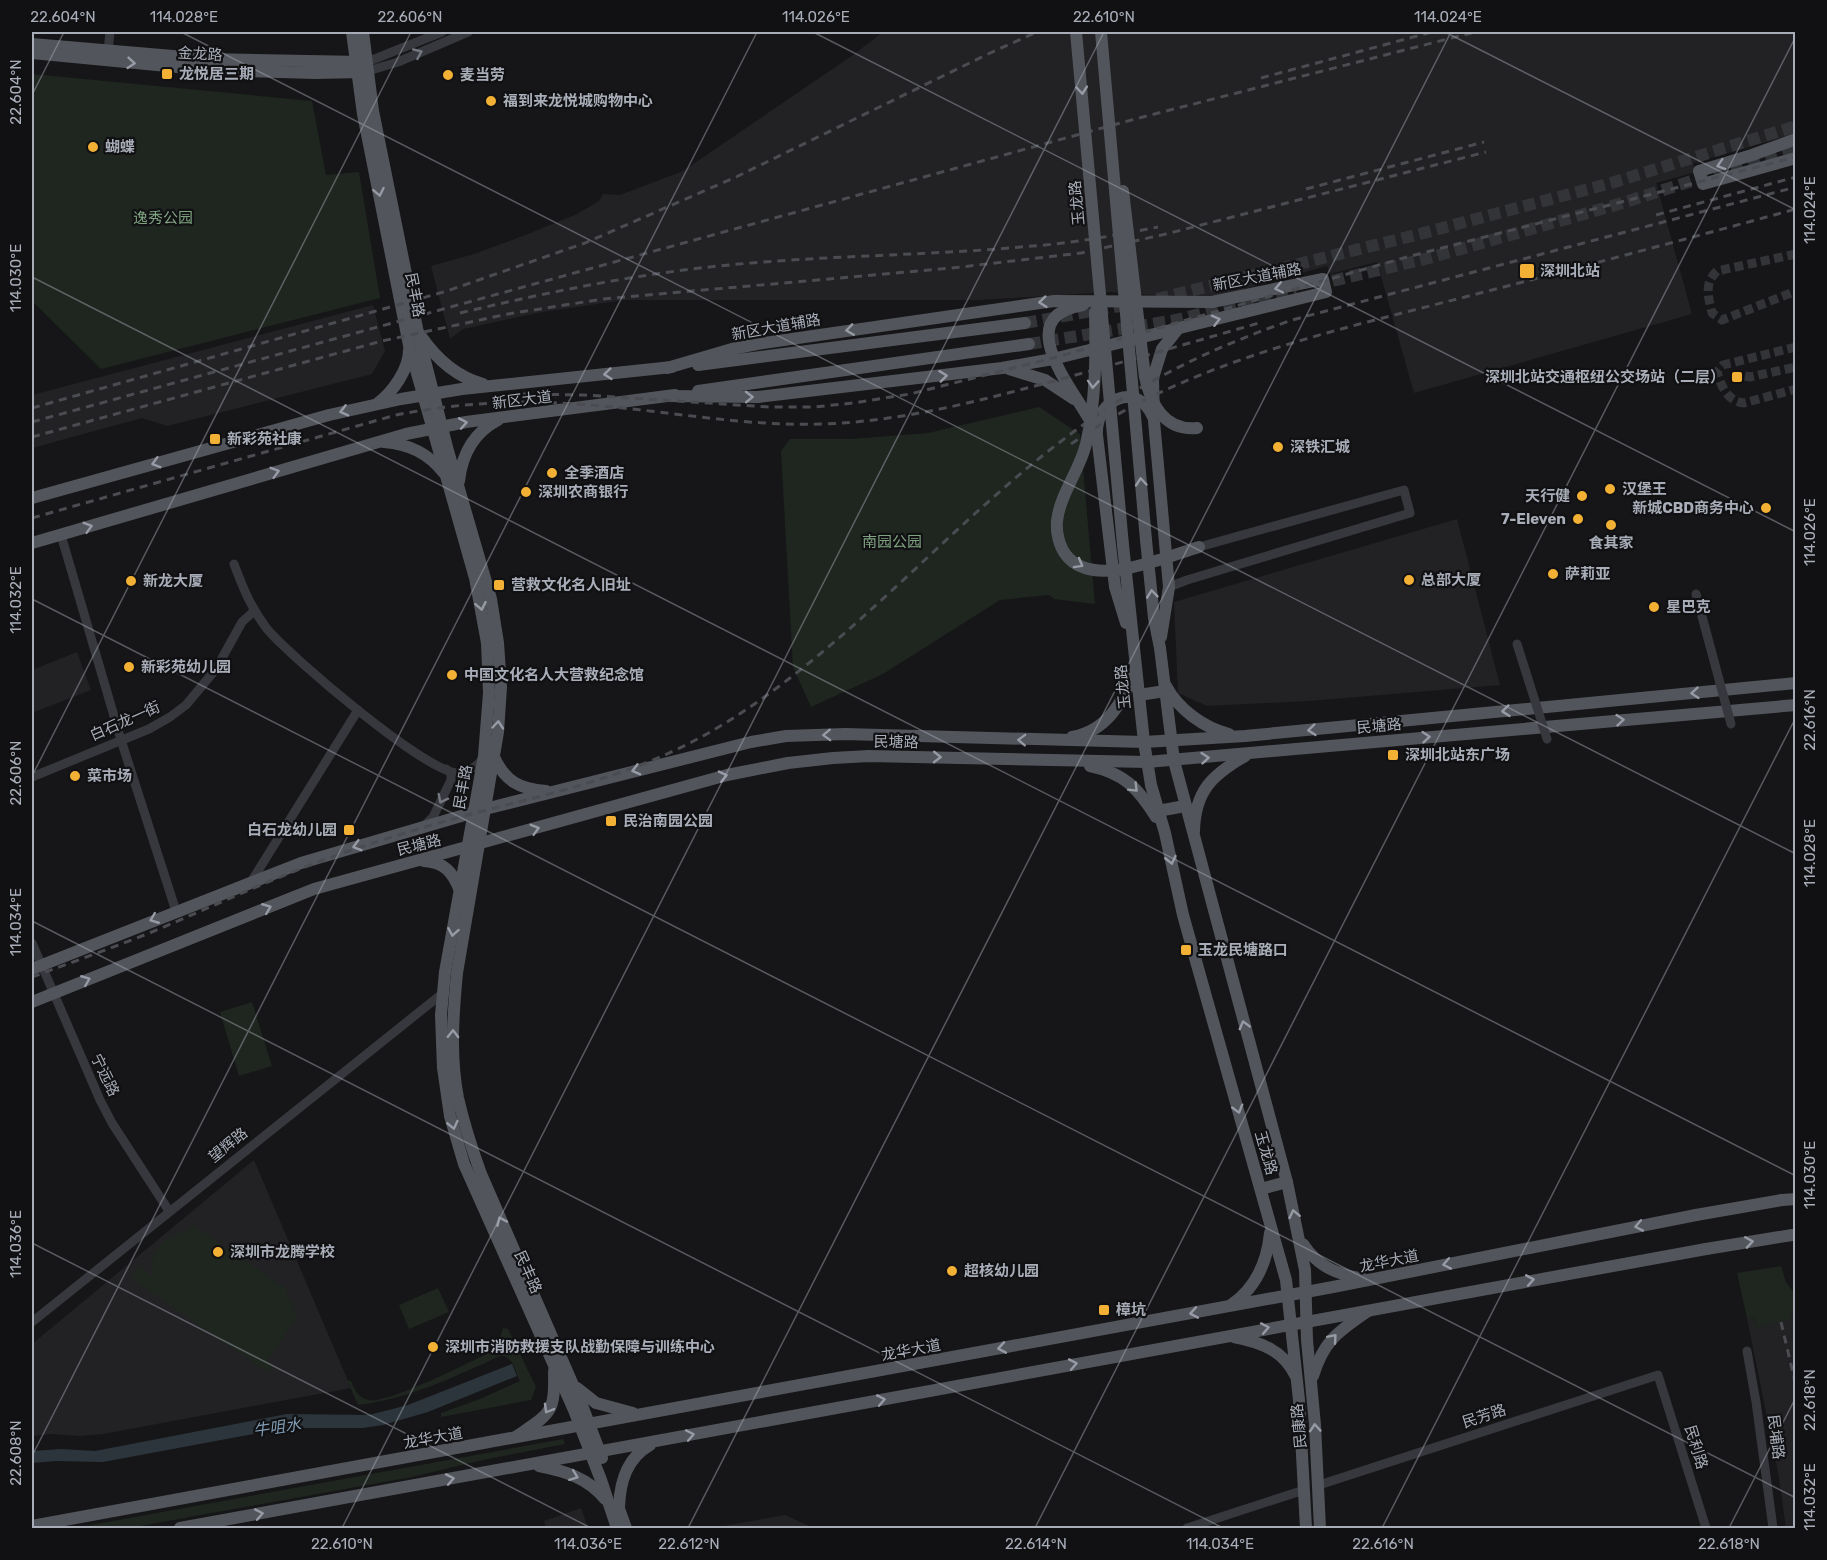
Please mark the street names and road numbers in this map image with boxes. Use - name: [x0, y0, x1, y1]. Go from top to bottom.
- street label: 金龙路: [177, 44, 223, 64]
- street label: 玉龙路: [1066, 180, 1088, 226]
- street label: 新区大道辅路: [1211, 260, 1303, 294]
- street label: 民丰路: [402, 271, 428, 319]
- street label: 新区大道辅路: [730, 310, 822, 344]
- street label: 新区大道: [491, 387, 553, 413]
- street label: 玉龙路: [1112, 664, 1134, 710]
- street label: 白石龙一街: [87, 698, 163, 744]
- street label: 民塘路: [1356, 715, 1402, 737]
- street label: 民塘路: [873, 733, 919, 751]
- street label: 民丰路: [450, 763, 476, 811]
- street label: 民塘路: [395, 831, 443, 859]
- street label: 宁远路: [87, 1051, 123, 1099]
- street label: 望辉路: [205, 1124, 251, 1166]
- street label: 玉龙路: [1251, 1129, 1281, 1177]
- street label: 龙华大道: [1358, 1246, 1420, 1276]
- street label: 民丰路: [511, 1248, 545, 1296]
- street label: 龙华大道: [880, 1336, 942, 1364]
- street label: 民芳路: [1460, 1400, 1508, 1432]
- street label: 民康路: [1288, 1403, 1310, 1449]
- street label: 民埔路: [1764, 1414, 1788, 1460]
- street label: 民利路: [1681, 1423, 1711, 1471]
- street label: 龙华大道: [402, 1424, 464, 1452]

